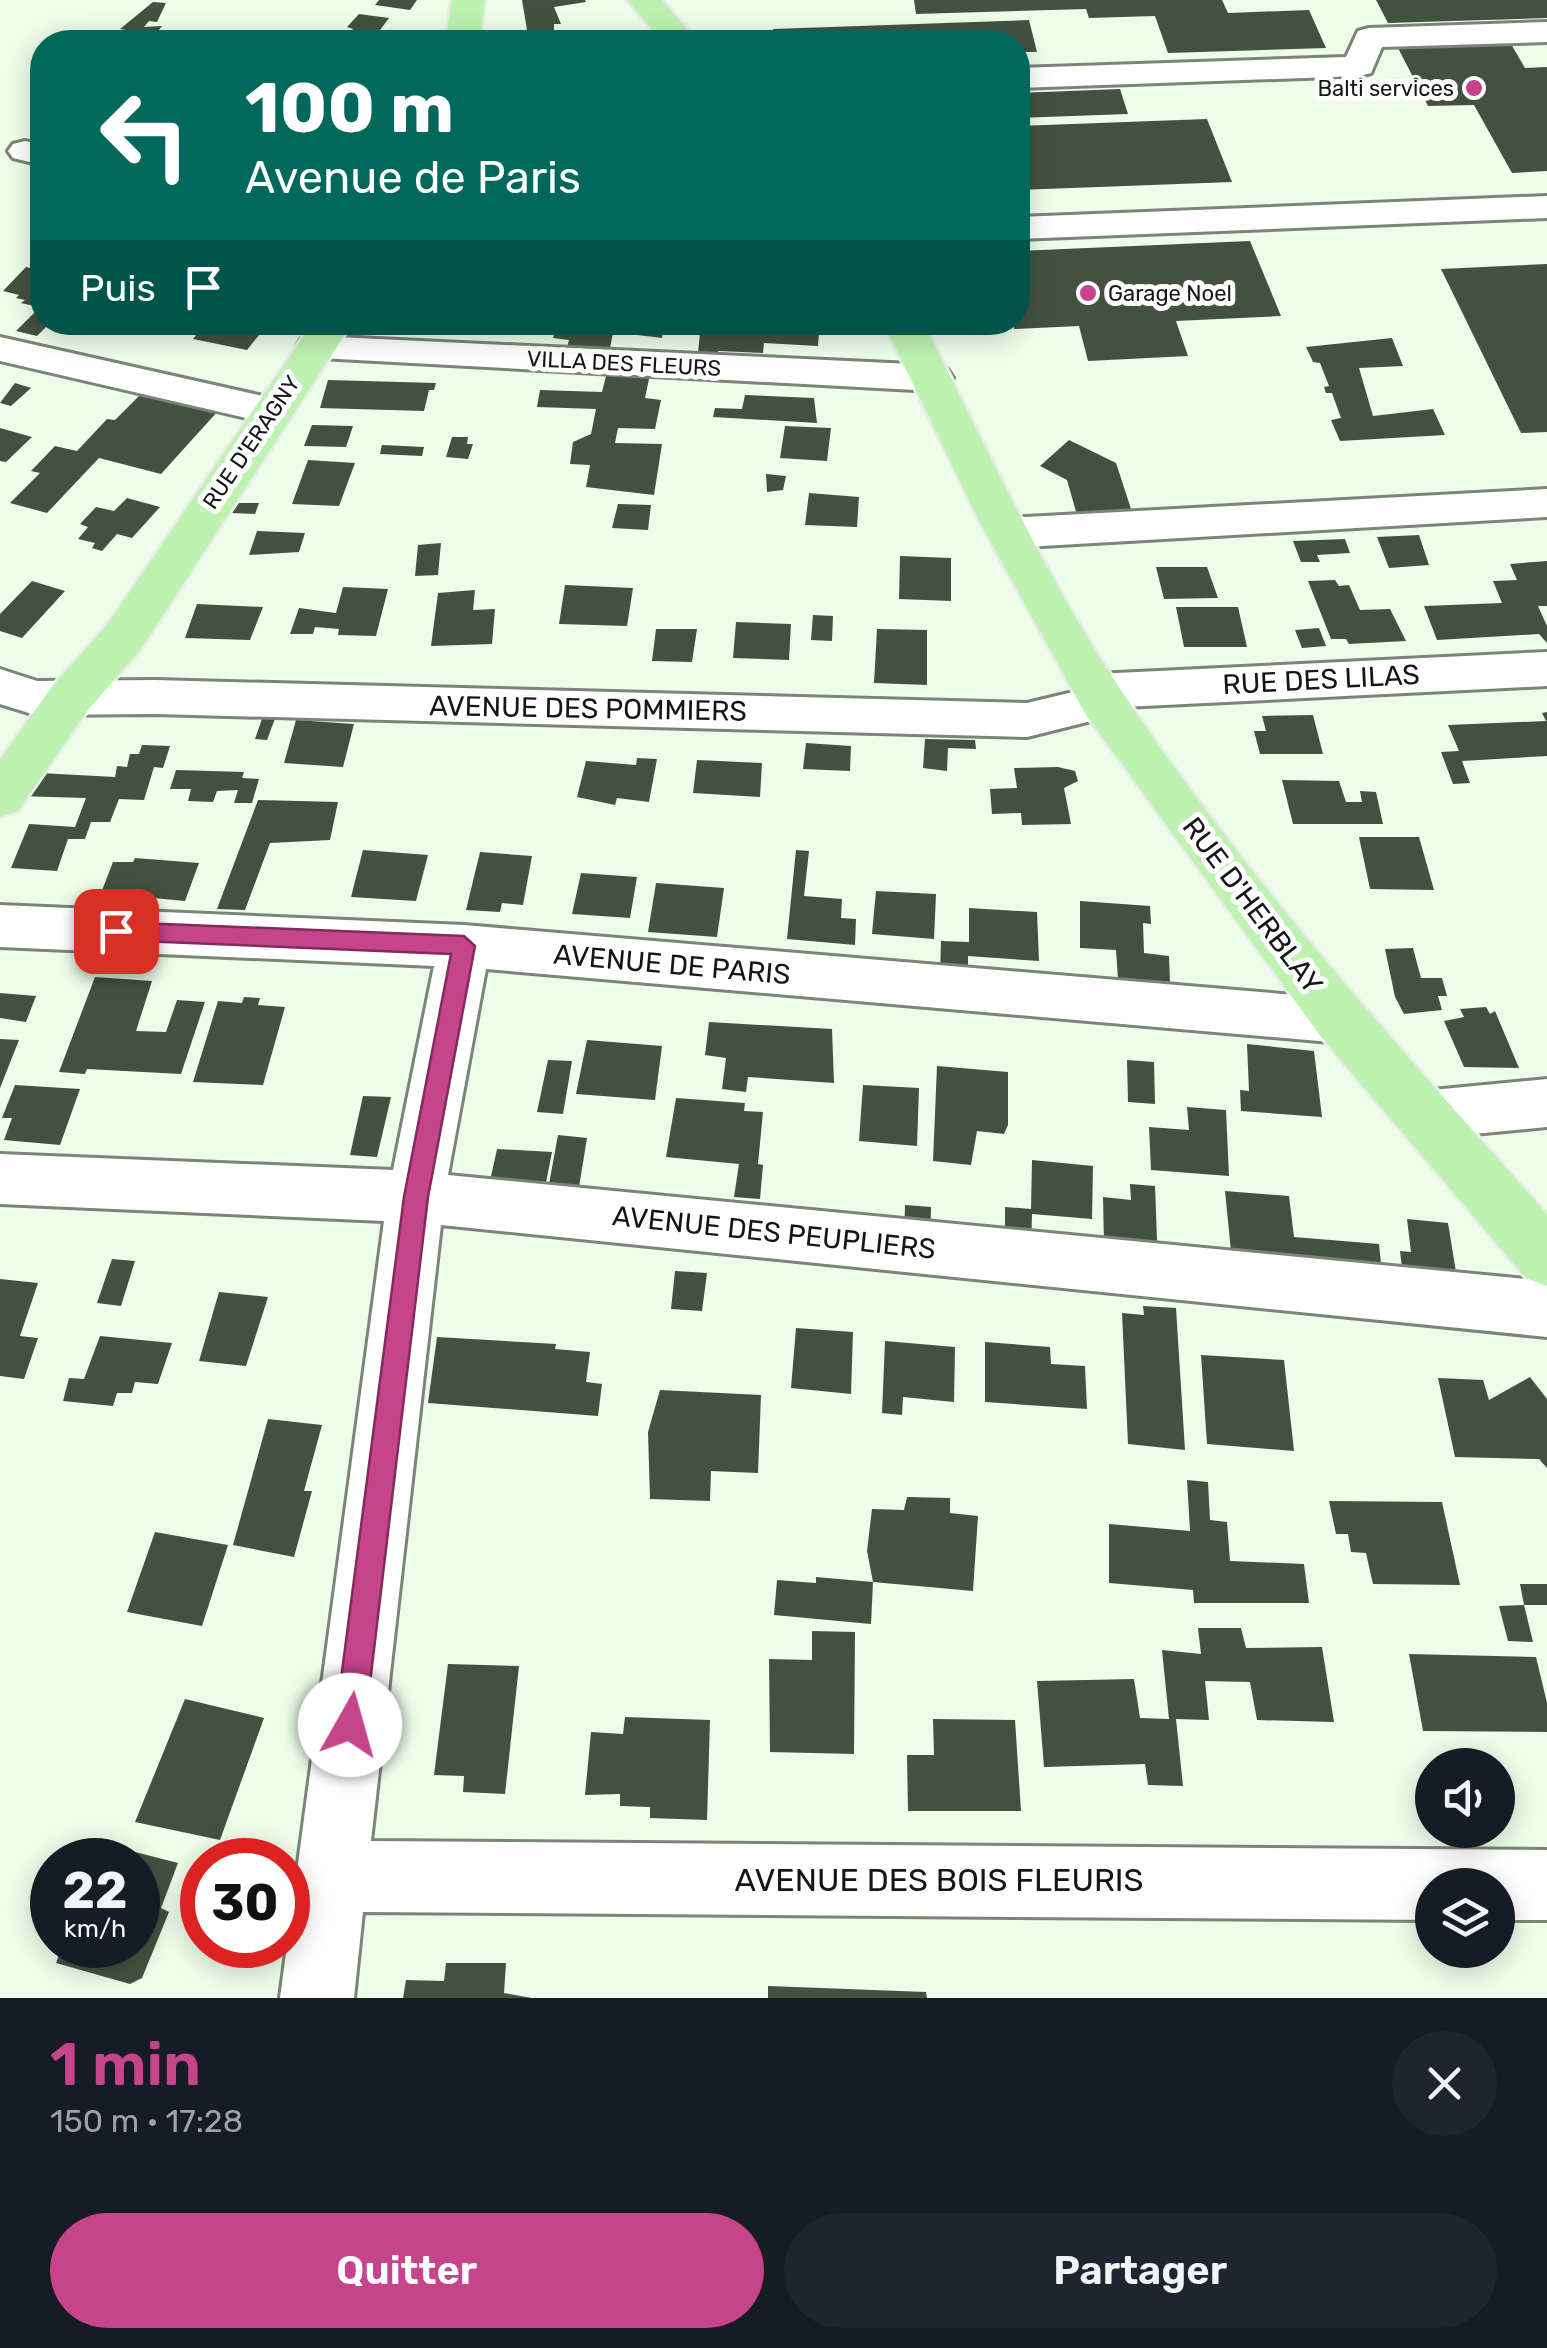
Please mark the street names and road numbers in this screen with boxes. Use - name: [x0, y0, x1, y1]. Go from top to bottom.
- street label: VILLA DES FLEURS: [526, 345, 722, 382]
- street label: RUE D'ERAGNY: [197, 370, 306, 514]
- street label: RUE DES LILAS: [1222, 658, 1420, 701]
- street label: AVENUE DES POMMIERS: [429, 689, 747, 728]
- street label: RUE D'HERBLAY: [1176, 811, 1330, 1000]
- street label: AVENUE DE PARIS: [552, 938, 792, 991]
- street label: AVENUE DES PEUPLIERS: [611, 1199, 937, 1266]
- street label: AVENUE DES BOIS FLEURIS: [735, 1861, 1143, 1899]

